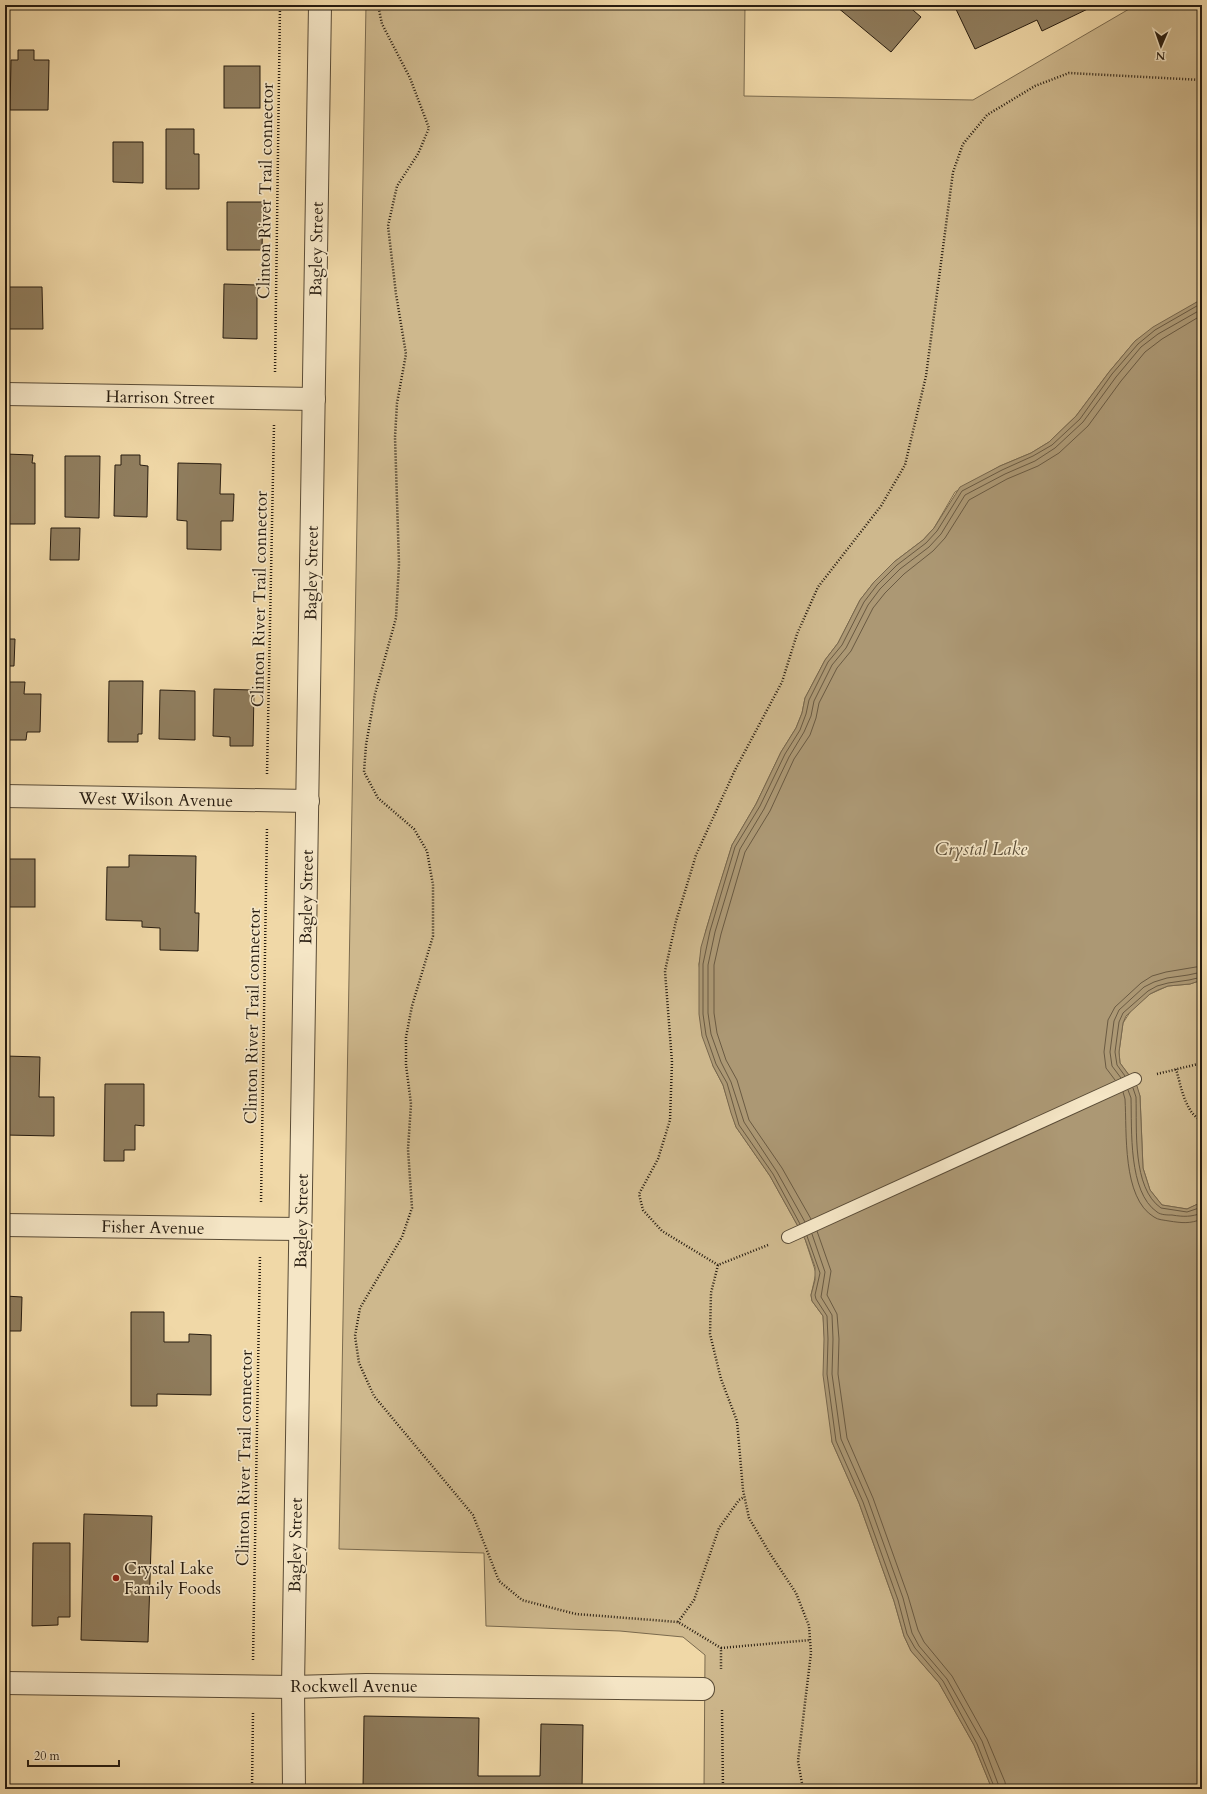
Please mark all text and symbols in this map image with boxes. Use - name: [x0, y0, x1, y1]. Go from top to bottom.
- north arrow: [1141, 26, 1181, 66]
- text: N: [1155, 48, 1166, 63]
- street label: Clinton River Trail connector: [252, 82, 279, 299]
- street label: Bagley Street: [304, 201, 329, 297]
- street label: Harrison Street: [105, 385, 215, 410]
- street label: Clinton River Trail connector: [246, 490, 273, 707]
- street label: Bagley Street: [299, 525, 324, 621]
- street label: West Wilson Avenue: [78, 787, 233, 812]
- water label: Crystal Lake: [935, 837, 1028, 862]
- street label: Bagley Street: [294, 849, 319, 945]
- street label: Clinton River Trail connector: [239, 907, 266, 1124]
- street label: Bagley Street: [289, 1173, 314, 1269]
- street label: Fisher Avenue: [101, 1215, 205, 1240]
- street label: Clinton River Trail connector: [231, 1349, 258, 1566]
- street label: Bagley Street: [283, 1497, 308, 1593]
- place label: Crystal Lake Family Foods: [124, 1557, 221, 1600]
- marker: Crystal Lake Family Foods: [111, 1573, 121, 1583]
- street label: Rockwell Avenue: [290, 1675, 418, 1698]
- scale bar: [28, 1742, 119, 1768]
- text: 20 m: [34, 1748, 61, 1764]

